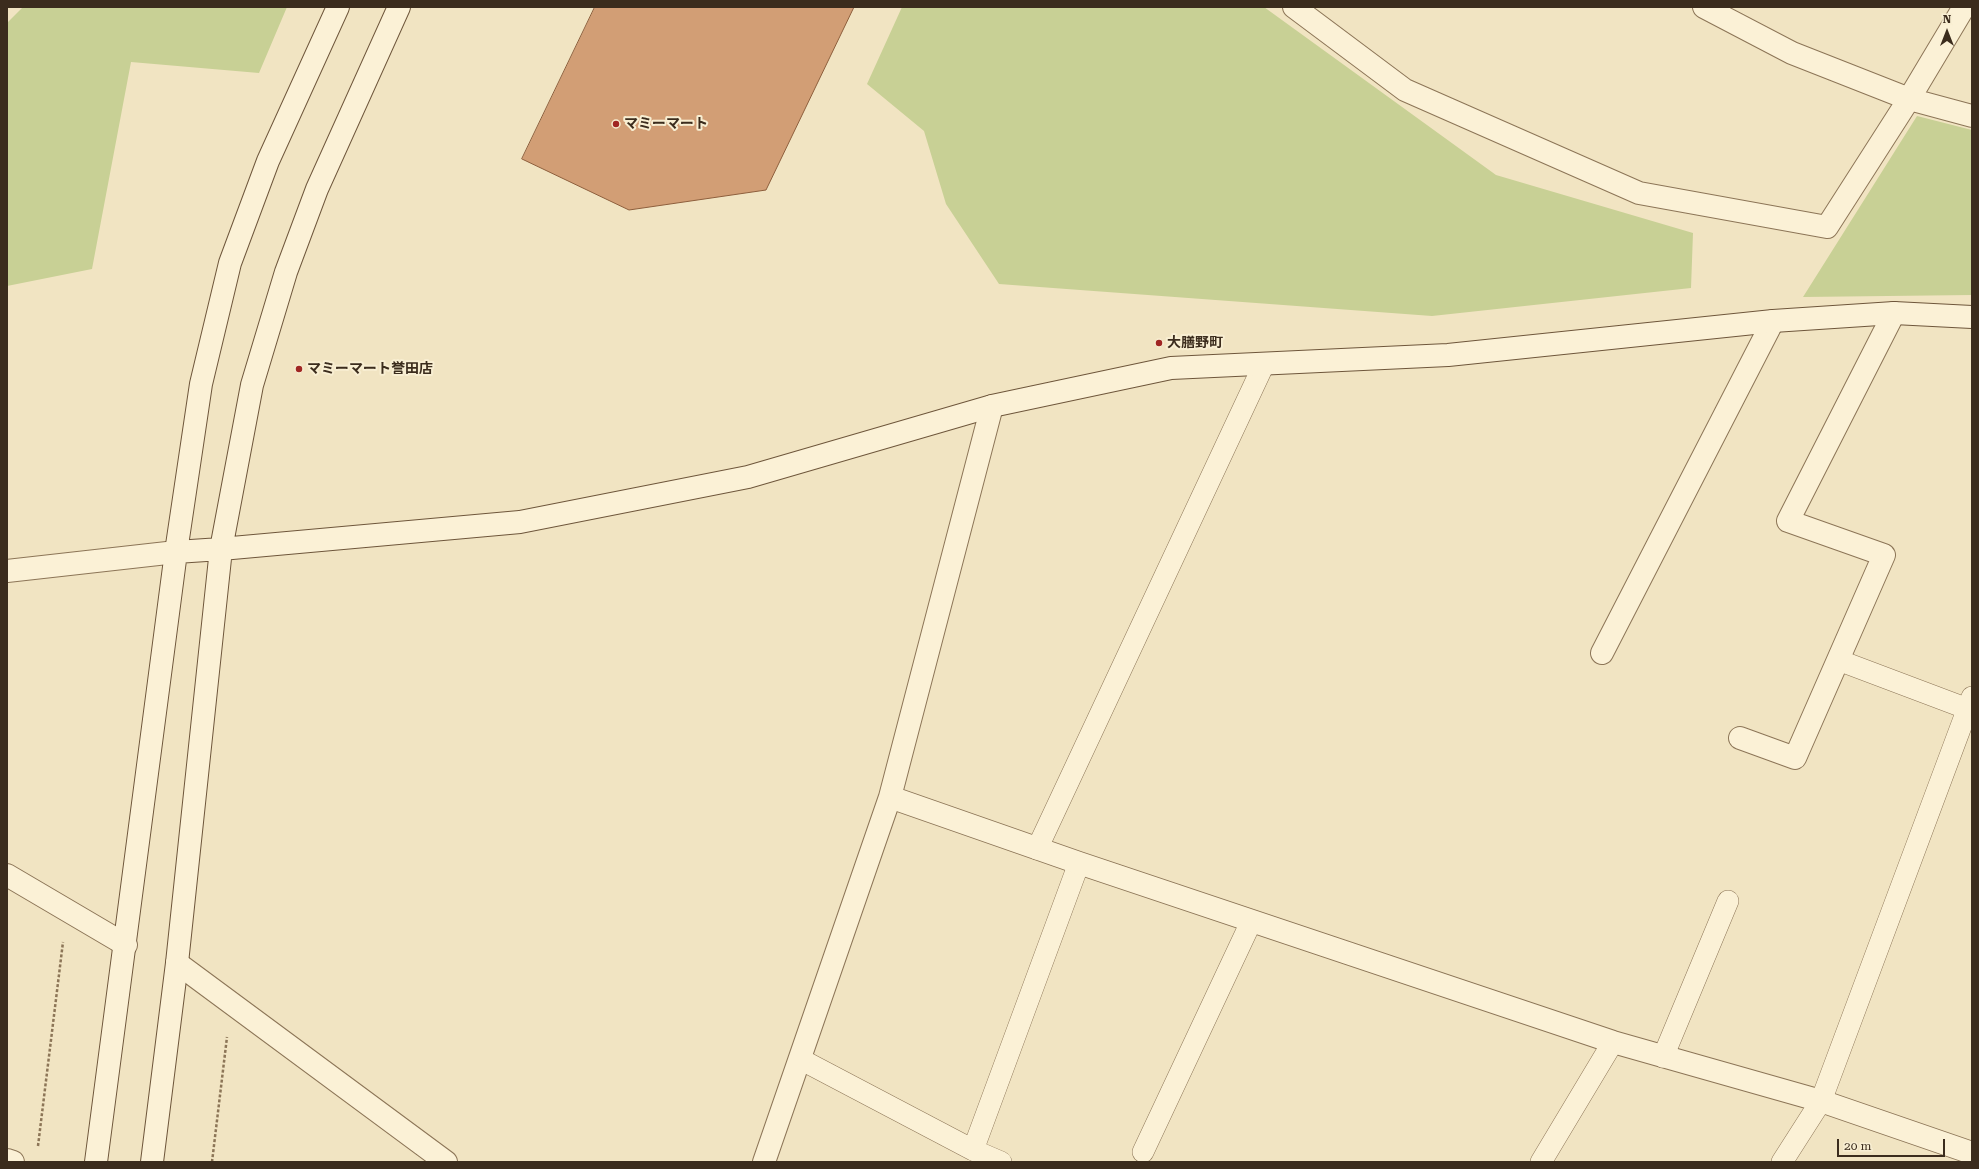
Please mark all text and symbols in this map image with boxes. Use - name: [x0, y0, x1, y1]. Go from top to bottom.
- north arrow: [1927, 12, 1967, 52]
- text: N: [1943, 13, 1951, 26]
- place label: マミーマート: [624, 116, 708, 132]
- marker: マミーマート: [611, 119, 621, 129]
- place label: 大膳野町: [1167, 335, 1223, 351]
- marker: 大膳野町: [1154, 338, 1164, 348]
- place label: マミーマート誉田店: [307, 361, 433, 377]
- marker: マミーマート誉田店: [294, 364, 304, 374]
- scale bar: [1839, 1131, 1947, 1157]
- text: 20 m: [1844, 1139, 1871, 1153]

